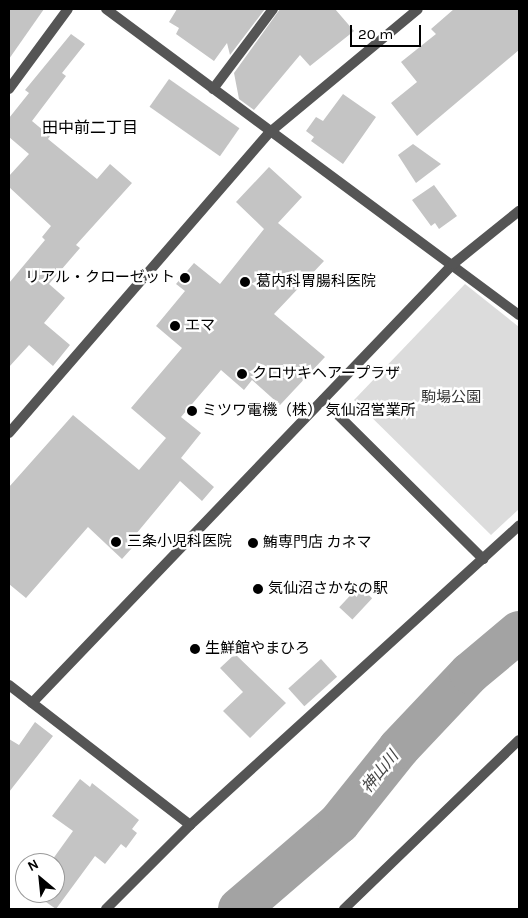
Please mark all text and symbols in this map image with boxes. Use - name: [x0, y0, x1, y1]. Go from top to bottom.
- scale bar: [353, 15, 424, 47]
- text: 20 m: [358, 25, 393, 43]
- district label: 田中前二丁目: [42, 118, 138, 138]
- place label: リアル・クローゼット: [25, 269, 175, 287]
- marker: リアル・クローゼット: [179, 272, 191, 284]
- place label: 葛内科胃腸科医院: [256, 273, 376, 291]
- marker: 葛内科胃腸科医院: [238, 275, 252, 289]
- place label: エマ: [185, 317, 215, 335]
- marker: エマ: [169, 320, 181, 332]
- place label: クロサキヘアープラザ: [252, 365, 401, 383]
- marker: クロサキヘアープラザ: [236, 368, 248, 380]
- park label: 駒場公園: [421, 389, 481, 407]
- place label: ミツワ電機（株） 気仙沼営業所: [202, 402, 416, 420]
- marker: ミツワ電機（株） 気仙沼営業所: [186, 405, 198, 417]
- place label: 三条小児科医院: [127, 533, 232, 551]
- place label: 鮪専門店 カネマ: [263, 534, 372, 552]
- marker: 三条小児科医院: [109, 535, 123, 549]
- marker: 鮪専門店 カネマ: [247, 537, 259, 549]
- place label: 気仙沼さかなの駅: [268, 580, 388, 598]
- marker: 気仙沼さかなの駅: [252, 583, 264, 595]
- place label: 生鮮館やまひろ: [205, 640, 310, 658]
- marker: 生鮮館やまひろ: [189, 643, 201, 655]
- water label: 神山川: [357, 747, 403, 797]
- north arrow: [15, 853, 65, 903]
- text: N: [25, 855, 42, 875]

